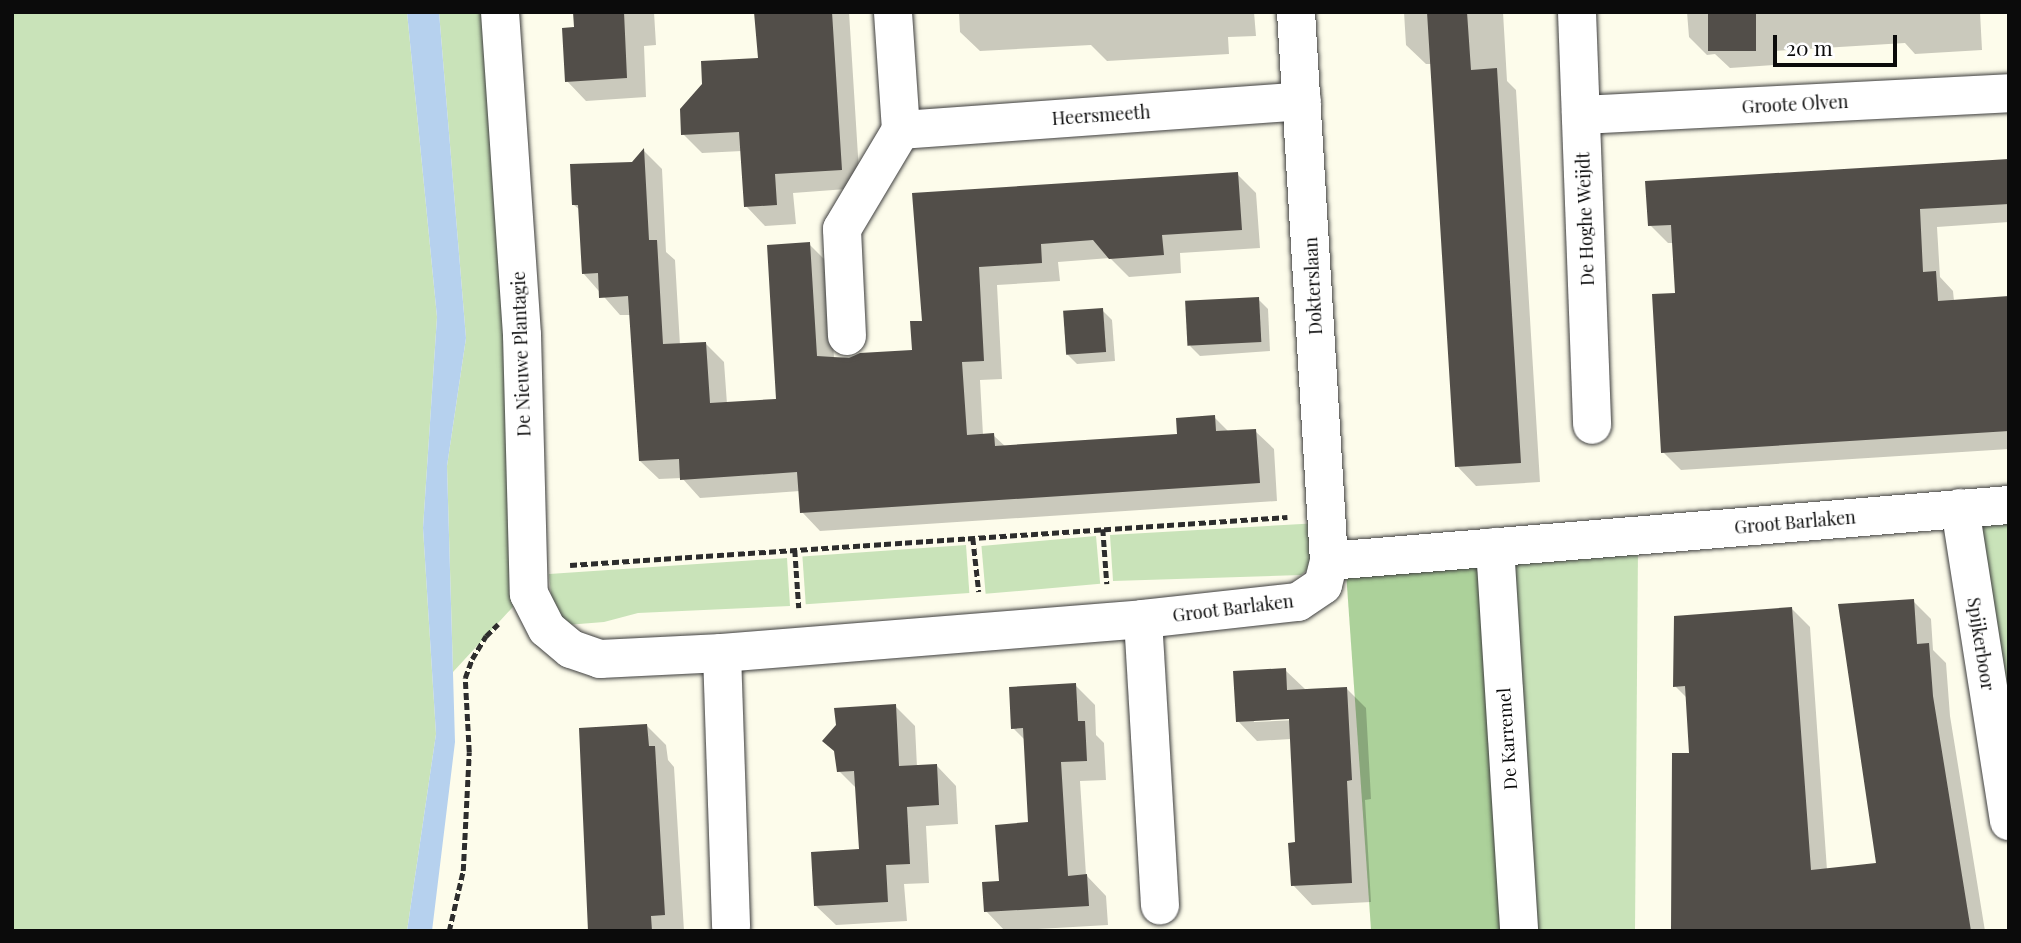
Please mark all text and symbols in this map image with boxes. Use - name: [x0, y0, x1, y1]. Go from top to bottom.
- scale bar: [1776, 21, 1900, 65]
- text: 20 m: [1786, 33, 1833, 61]
- street label: Groote Olven: [1741, 90, 1849, 118]
- street label: Heersmeeth: [1051, 101, 1151, 129]
- street label: De Hoghe Weijdt: [1572, 151, 1598, 287]
- street label: Dokterslaan: [1300, 237, 1326, 335]
- street label: De Nieuwe Plantagie: [507, 271, 535, 437]
- street label: Groot Barlaken: [1733, 506, 1857, 538]
- street label: Groot Barlaken: [1171, 590, 1295, 626]
- street label: Spijkerboor: [1963, 596, 1999, 692]
- street label: De Karremel: [1493, 687, 1521, 791]

